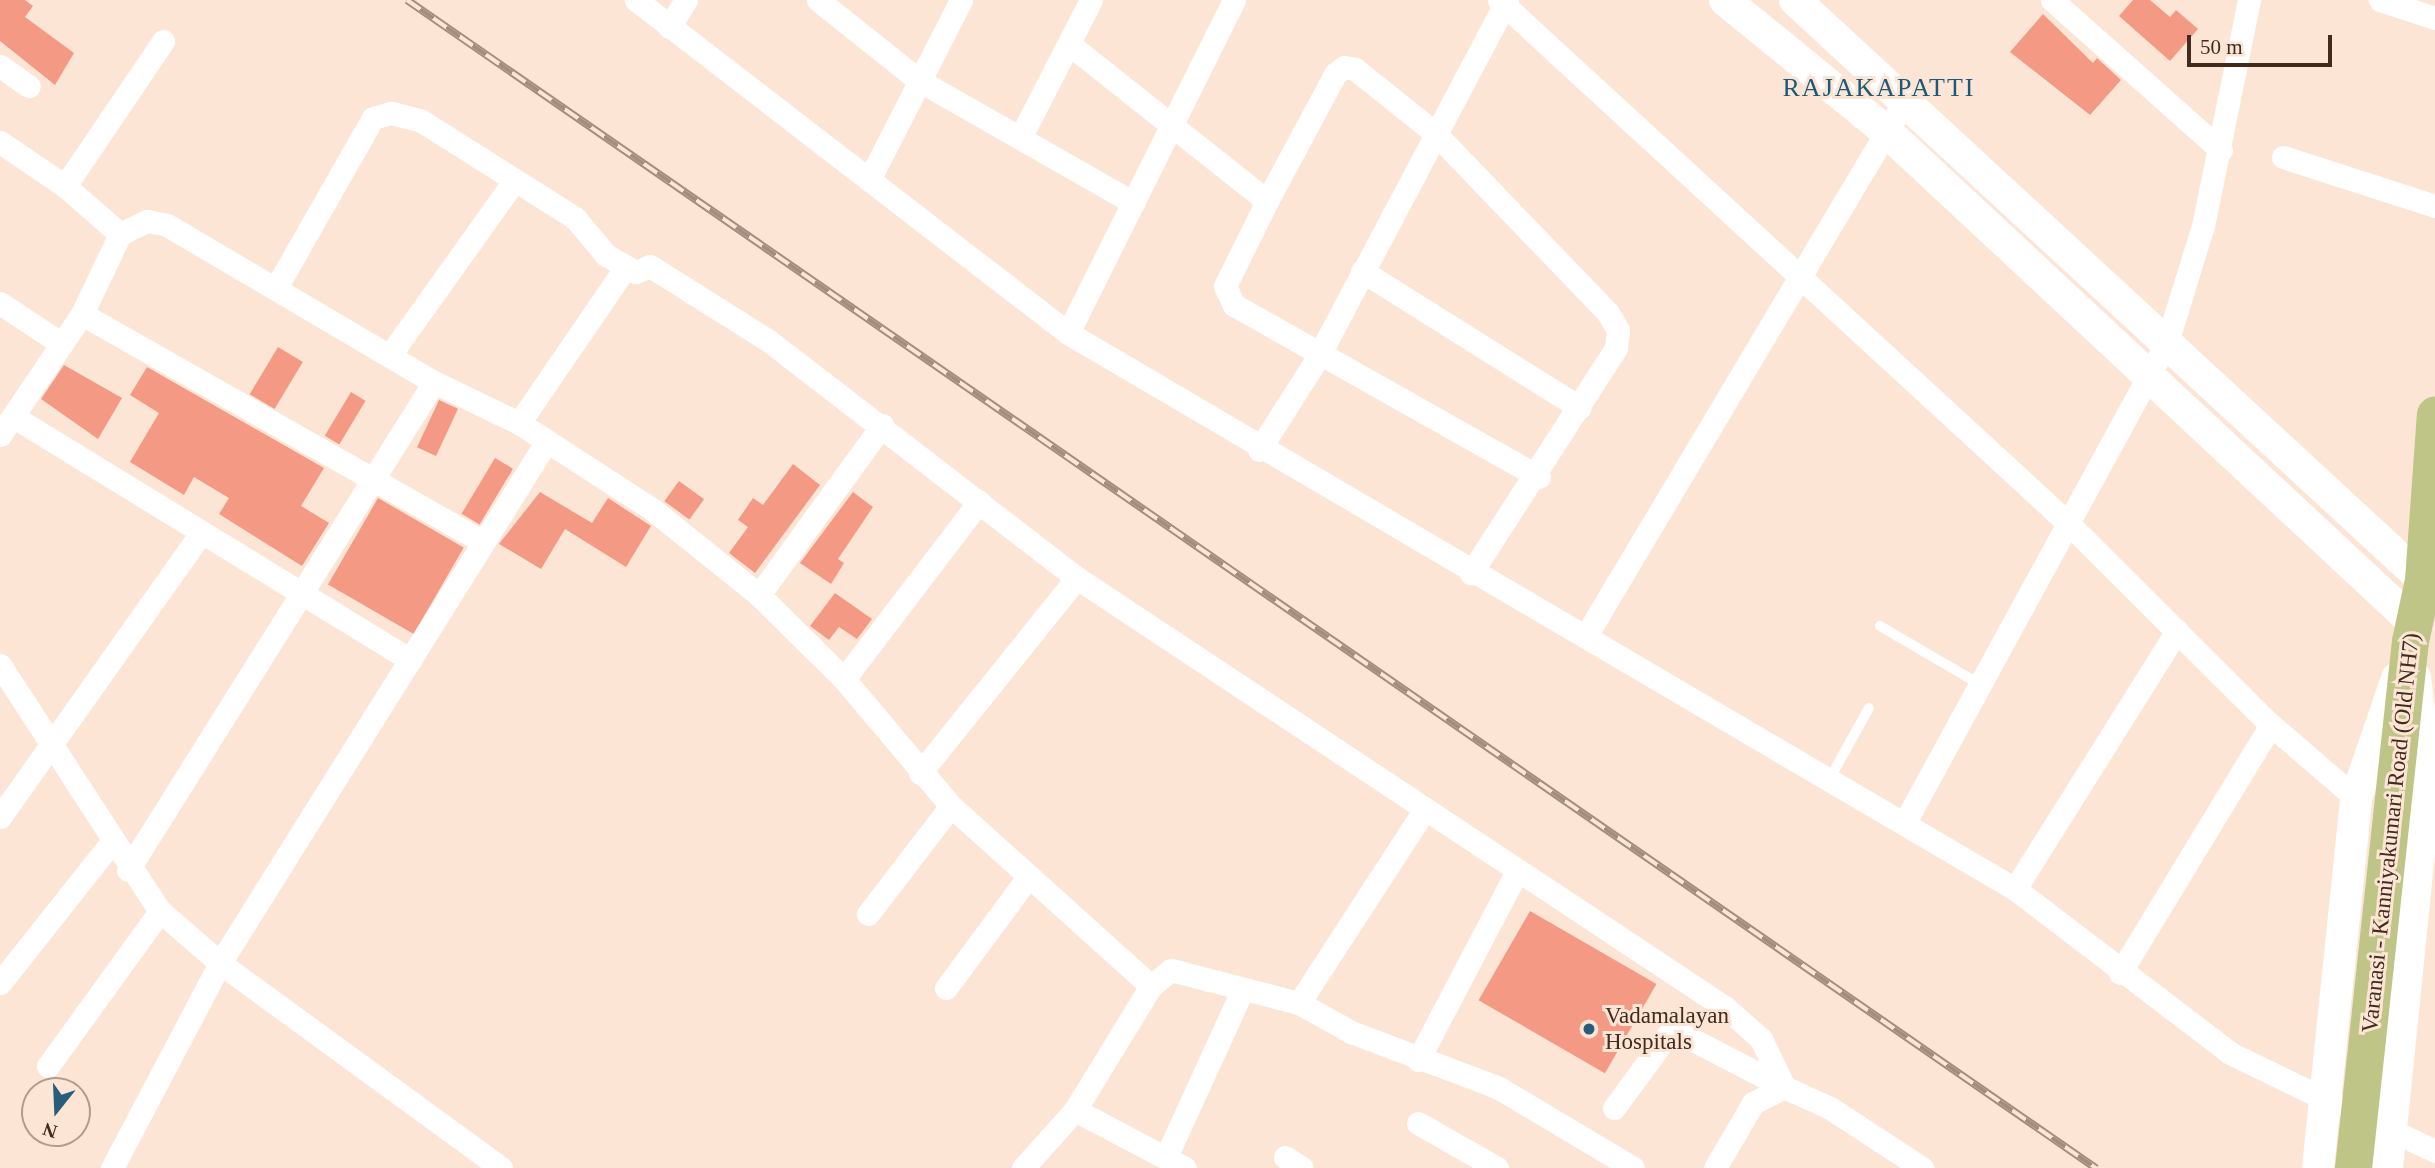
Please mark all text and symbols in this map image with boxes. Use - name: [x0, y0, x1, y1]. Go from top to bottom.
- scale bar: [2190, 21, 2335, 65]
- text: 50 m: [2200, 35, 2243, 59]
- district label: RAJAKAPATTI: [1784, 72, 1974, 104]
- street label: Varanasi - Kanniyakumari Road (Old NH7): [2356, 632, 2426, 1034]
- place label: Vadamalayan Hospitals: [1605, 1002, 1729, 1056]
- marker: Vadamalayan Hospitals: [1579, 1019, 1599, 1039]
- north arrow: [21, 1077, 91, 1147]
- text: N: [40, 1118, 60, 1143]

